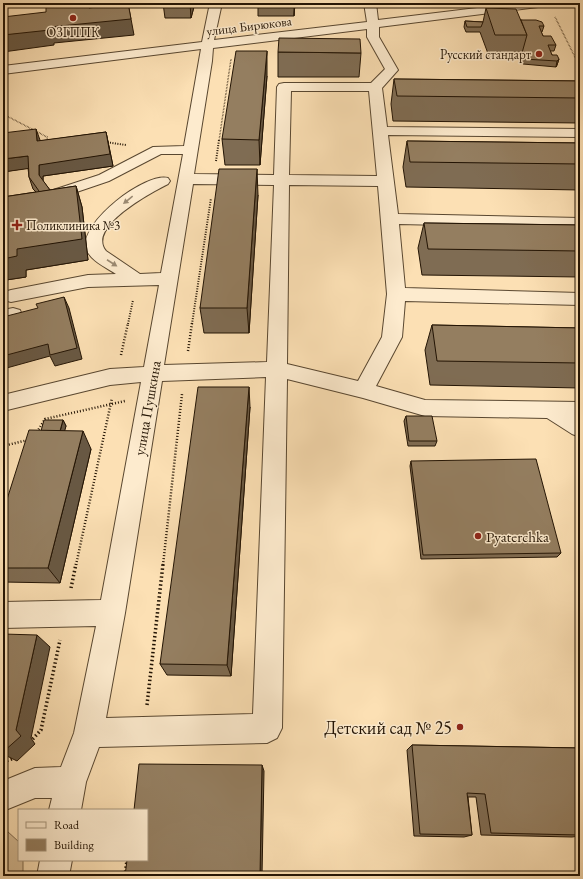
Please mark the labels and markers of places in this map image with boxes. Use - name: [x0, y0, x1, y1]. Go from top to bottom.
- marker: ОЗГППК: [68, 13, 78, 23]
- place label: ОЗГППК: [46, 24, 100, 41]
- place label: Русский стандарт: [440, 46, 532, 63]
- marker: Русский стандарт: [534, 49, 544, 59]
- place label: Поликлиника №3: [26, 217, 120, 234]
- marker: Поликлиника №3: [11, 219, 23, 231]
- place label: Pyaterchka: [486, 527, 549, 546]
- marker: Pyaterchka: [473, 531, 483, 541]
- place label: Детский сад № 25: [324, 716, 452, 739]
- marker: Детский сад № 25: [455, 722, 465, 732]

